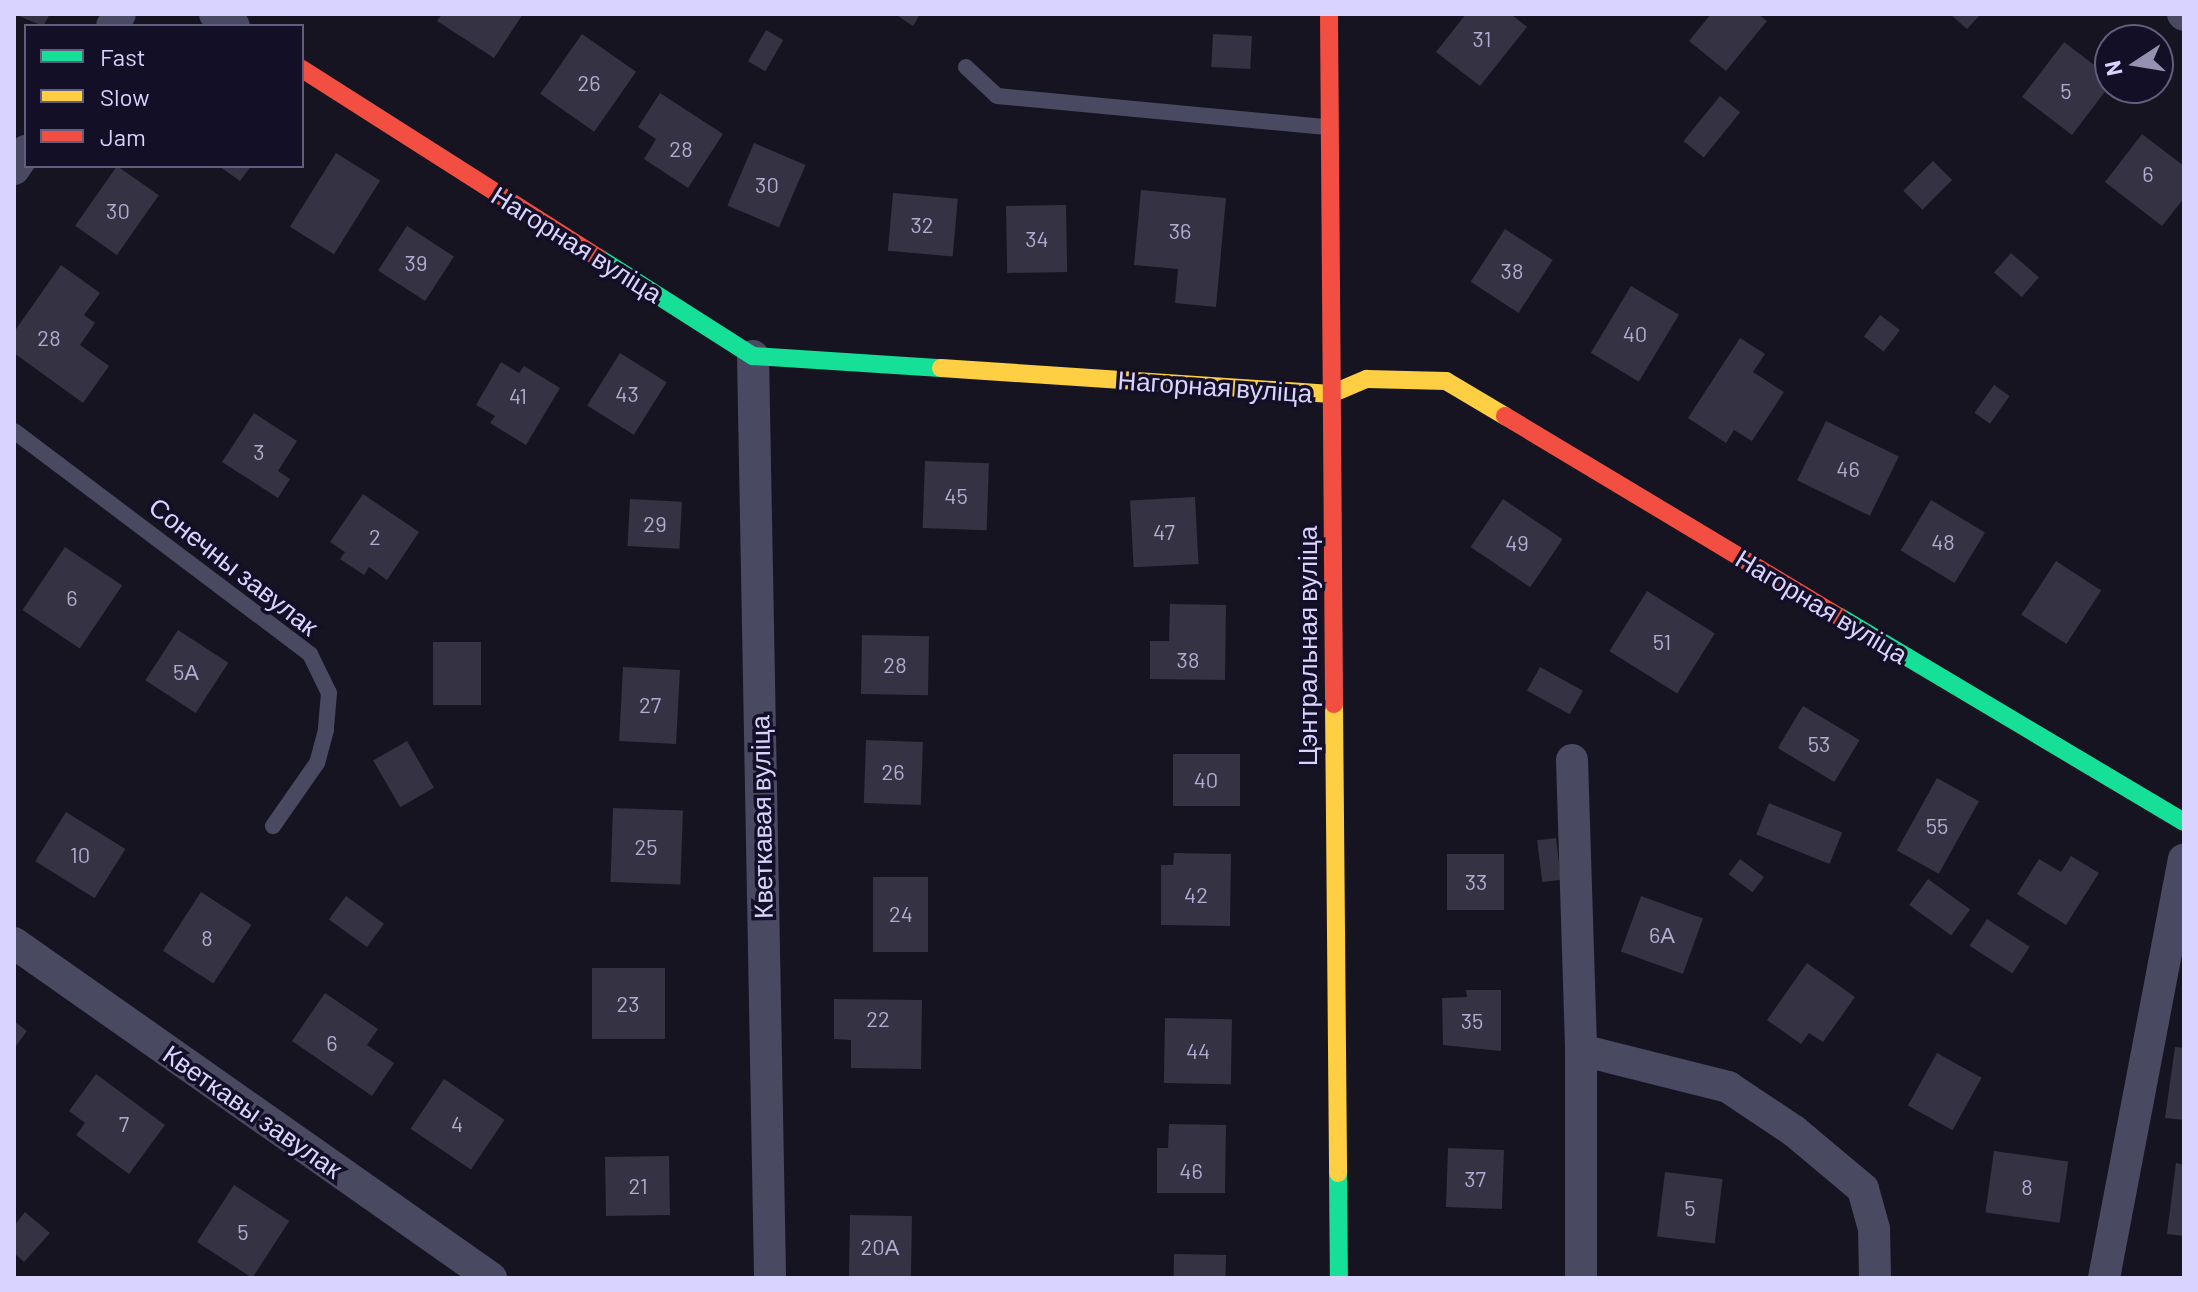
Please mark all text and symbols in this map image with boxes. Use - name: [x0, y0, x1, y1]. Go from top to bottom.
- legend: [24, 24, 304, 168]
- north arrow: [2094, 24, 2174, 104]
- house number: 31: [1473, 26, 1491, 52]
- text: Fast: [100, 42, 145, 71]
- text: N: [2098, 59, 2127, 78]
- house number: 26: [577, 70, 601, 96]
- house number: 5: [2060, 78, 2072, 104]
- text: Slow: [100, 82, 149, 111]
- text: Jam: [100, 122, 146, 151]
- house number: 28: [669, 136, 693, 162]
- house number: 6: [2142, 161, 2154, 187]
- house number: 30: [755, 172, 779, 198]
- street label: Нагорная вуліца: [486, 179, 668, 309]
- house number: 30: [106, 198, 130, 224]
- house number: 32: [910, 212, 934, 238]
- house number: 36: [1169, 218, 1191, 244]
- house number: 34: [1025, 226, 1049, 252]
- house number: 39: [405, 250, 427, 276]
- house number: 38: [1501, 258, 1523, 284]
- house number: 40: [1623, 321, 1647, 347]
- house number: 28: [37, 325, 61, 351]
- street label: Нагорная вуліца: [1117, 364, 1313, 408]
- house number: 43: [615, 381, 639, 407]
- house number: 41: [509, 383, 527, 409]
- house number: 3: [253, 439, 265, 465]
- house number: 46: [1836, 456, 1860, 482]
- house number: 45: [944, 483, 968, 509]
- street label: Сонечны завулак: [143, 490, 325, 642]
- house number: 29: [643, 511, 667, 537]
- house number: 47: [1153, 519, 1175, 545]
- house number: 2: [369, 524, 381, 550]
- street label: Цэнтральная вуліца: [1291, 526, 1323, 766]
- house number: 48: [1931, 529, 1955, 555]
- house number: 49: [1505, 530, 1529, 556]
- street label: Нагорная вуліца: [1730, 542, 1914, 670]
- house number: 6: [66, 585, 78, 611]
- house number: 51: [1653, 629, 1671, 655]
- house number: 38: [1177, 647, 1199, 673]
- house number: 28: [883, 652, 907, 678]
- house number: 5А: [173, 659, 199, 685]
- house number: 27: [639, 692, 661, 718]
- street label: Кветкавая вуліца: [744, 715, 778, 919]
- house number: 53: [1808, 731, 1830, 757]
- house number: 26: [881, 759, 905, 785]
- house number: 40: [1194, 767, 1218, 793]
- house number: 55: [1926, 813, 1948, 839]
- house number: 25: [634, 834, 658, 860]
- house number: 10: [70, 842, 90, 868]
- house number: 33: [1465, 869, 1487, 895]
- house number: 42: [1184, 882, 1208, 908]
- house number: 24: [889, 901, 913, 927]
- house number: 6А: [1649, 922, 1675, 948]
- house number: 8: [201, 925, 213, 951]
- house number: 23: [617, 991, 639, 1017]
- house number: 22: [866, 1006, 890, 1032]
- house number: 35: [1461, 1008, 1483, 1034]
- house number: 6: [326, 1030, 338, 1056]
- street label: Кветкавы завулак: [157, 1038, 349, 1184]
- house number: 44: [1186, 1038, 1210, 1064]
- house number: 7: [119, 1111, 129, 1137]
- house number: 4: [451, 1111, 463, 1137]
- house number: 46: [1179, 1158, 1203, 1184]
- house number: 37: [1464, 1166, 1486, 1192]
- house number: 21: [628, 1173, 648, 1199]
- house number: 8: [2021, 1174, 2033, 1200]
- house number: 5: [1684, 1195, 1696, 1221]
- house number: 5: [237, 1219, 249, 1245]
- house number: 20А: [861, 1234, 899, 1260]

